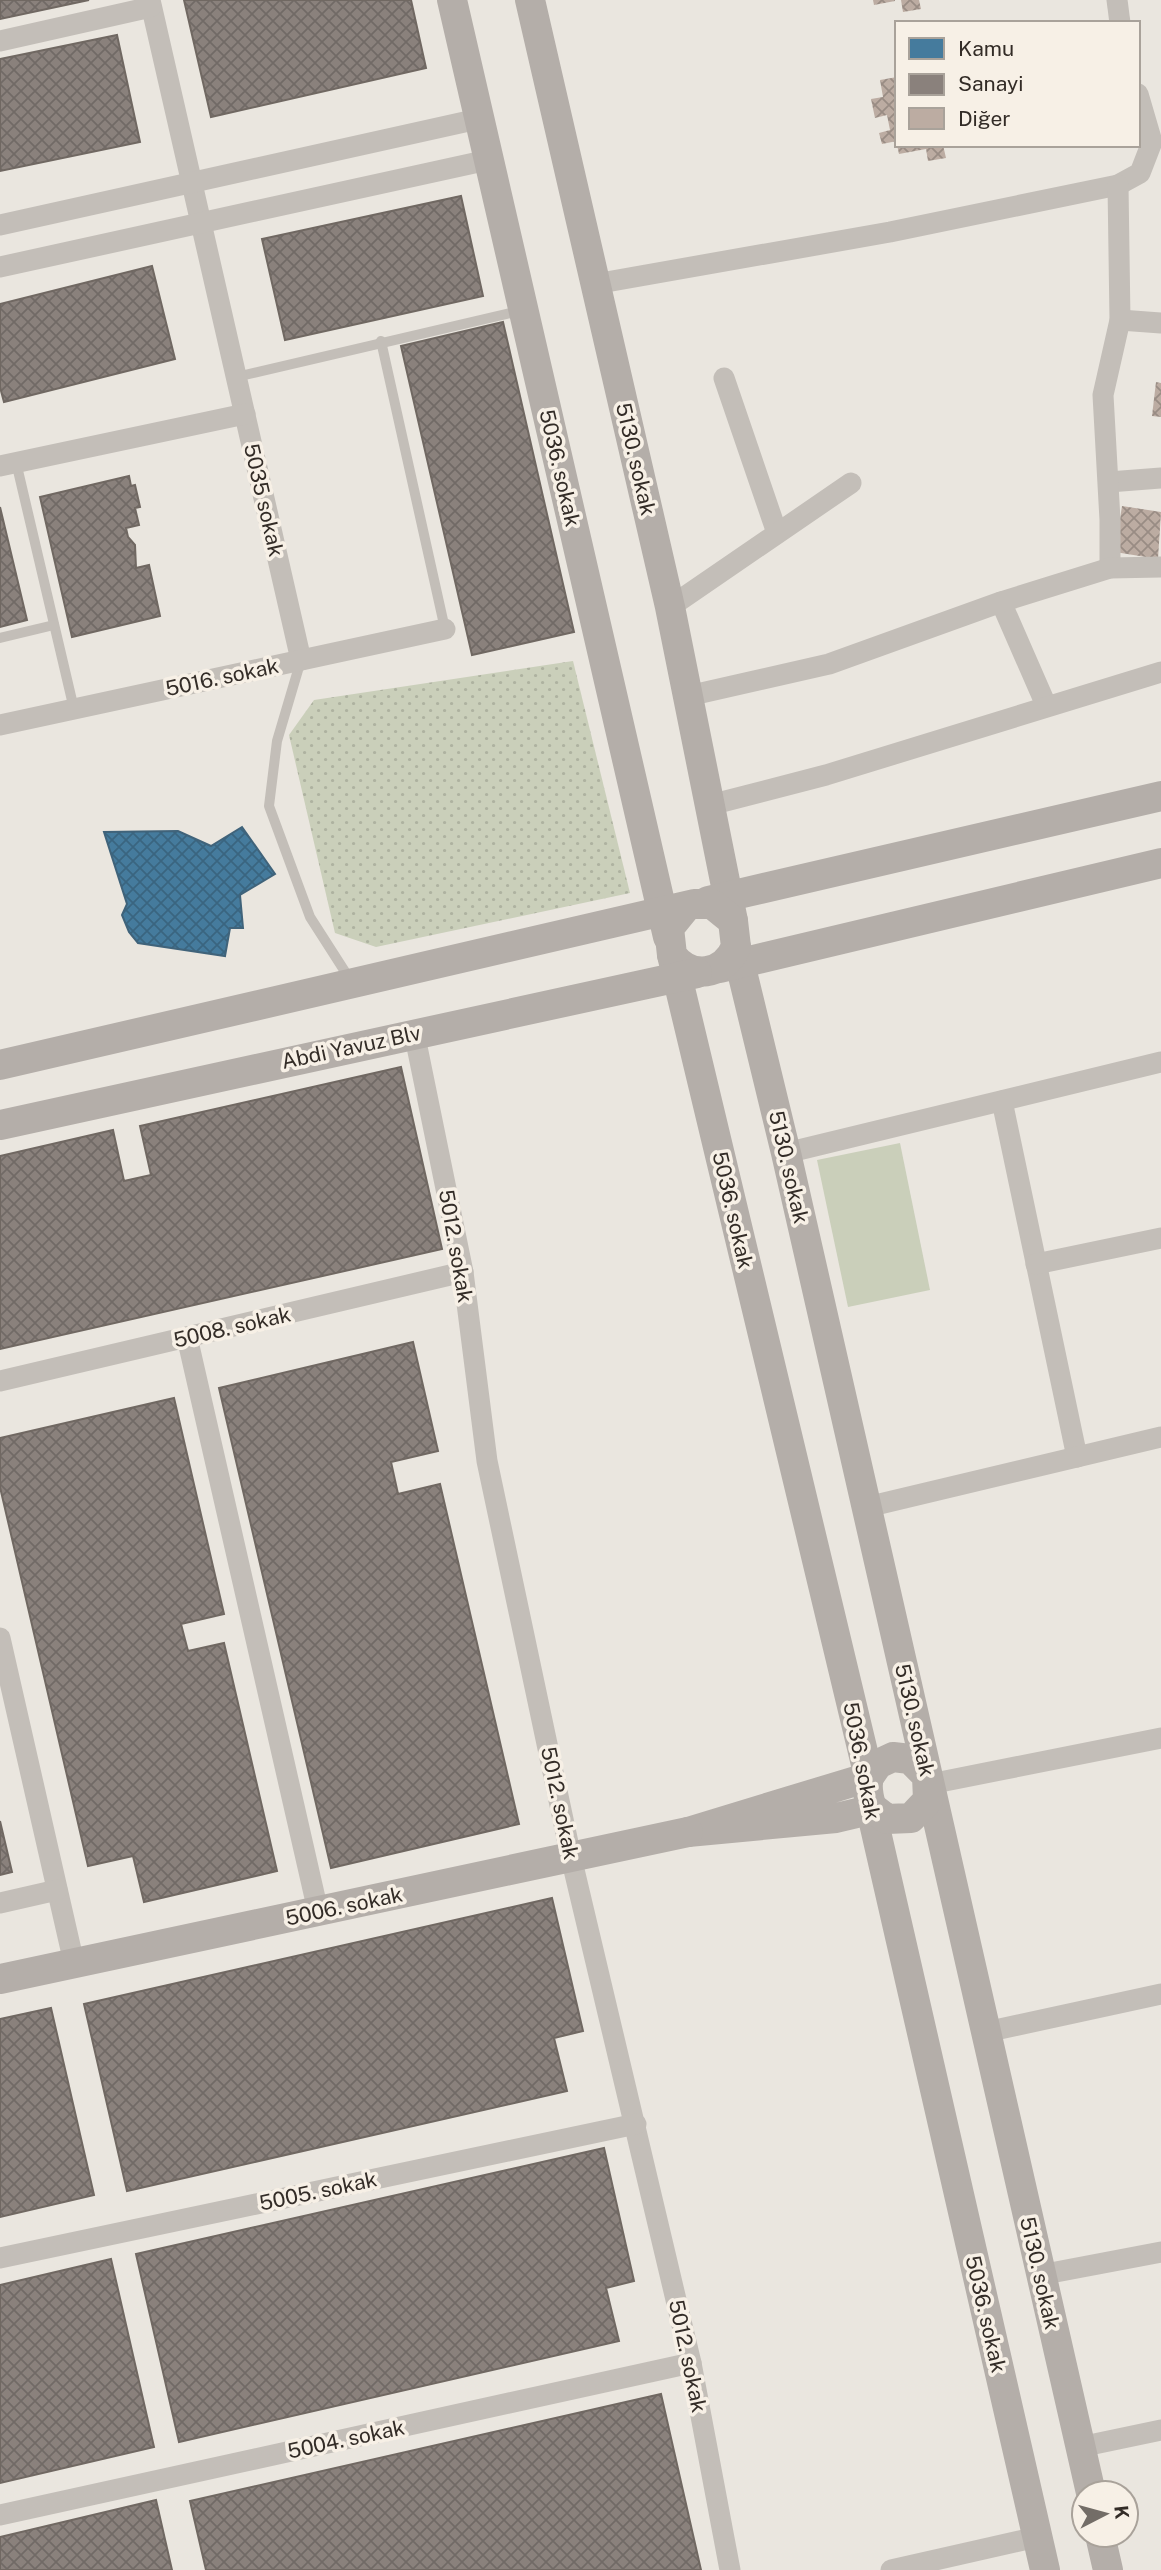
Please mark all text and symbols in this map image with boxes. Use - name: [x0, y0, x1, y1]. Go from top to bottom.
- legend: [895, 21, 1140, 147]
- text: Kamu: [958, 36, 1014, 61]
- text: Sanayi: [958, 71, 1023, 96]
- text: Diğer: [958, 106, 1011, 131]
- street label: 5130. sokak: [611, 400, 661, 518]
- street label: 5036. sokak: [534, 407, 586, 529]
- street label: 5035 sokak: [239, 441, 289, 559]
- street label: 5016. sokak: [163, 653, 281, 701]
- street label: Abdi Yavuz Blv: [279, 1020, 423, 1074]
- street label: 5130. sokak: [764, 1108, 814, 1226]
- street label: 5036. sokak: [707, 1149, 759, 1271]
- street label: 5012. sokak: [434, 1187, 478, 1305]
- street label: 5008. sokak: [171, 1301, 293, 1353]
- street label: 5130. sokak: [890, 1661, 940, 1779]
- street label: 5036. sokak: [838, 1700, 886, 1822]
- street label: 5012. sokak: [536, 1744, 584, 1862]
- street label: 5006. sokak: [283, 1881, 405, 1931]
- street label: 5005. sokak: [257, 2166, 379, 2216]
- street label: 5130. sokak: [1015, 2214, 1065, 2332]
- street label: 5036. sokak: [960, 2253, 1012, 2375]
- street label: 5012. sokak: [664, 2297, 712, 2415]
- street label: 5004. sokak: [285, 2414, 407, 2464]
- north arrow: [1070, 2479, 1140, 2549]
- text: K: [1110, 2504, 1134, 2521]

